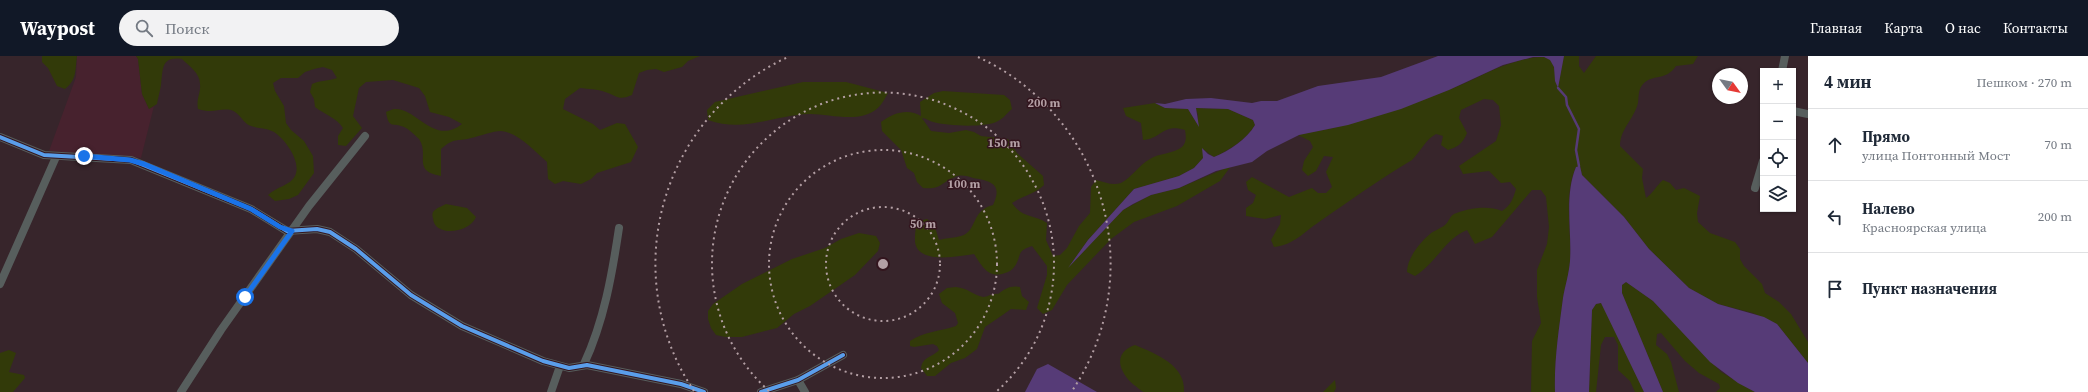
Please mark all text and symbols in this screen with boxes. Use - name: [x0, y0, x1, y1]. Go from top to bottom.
- search box: [119, 10, 399, 46]
- text: Waypost: [20, 15, 95, 41]
- icon: search: [133, 17, 155, 39]
- text: Поиск: [165, 18, 210, 39]
- text: Главная: [1810, 18, 1862, 38]
- text: Карта: [1884, 18, 1923, 38]
- text: О нас: [1945, 18, 1981, 38]
- text: Контакты: [2003, 18, 2068, 38]
- north arrow: [1712, 68, 1748, 104]
- map controls: [1760, 68, 1796, 212]
- button: +: [1760, 68, 1796, 104]
- text: 4 мин: [1824, 70, 1872, 94]
- text: Пешком · 270 m: [1977, 74, 2072, 91]
- text: 200 m: [1028, 95, 1061, 111]
- button: −: [1760, 104, 1796, 140]
- text: Прямо: [1862, 126, 1910, 147]
- icon: ahead: [1824, 134, 1846, 156]
- text: 150 m: [988, 135, 1021, 151]
- text: 70 m: [2044, 136, 2072, 153]
- button: locate: [1760, 140, 1796, 176]
- route end: [75, 147, 93, 165]
- text: улица Понтонный Мост: [1862, 147, 2010, 164]
- text: 100 m: [948, 176, 981, 192]
- button: layers: [1760, 176, 1796, 212]
- text: Налево: [1862, 198, 1915, 219]
- icon: left: [1824, 206, 1846, 228]
- text: 200 m: [2038, 208, 2072, 225]
- text: 50 m: [910, 216, 936, 232]
- text: Красноярская улица: [1862, 219, 1987, 236]
- centre of rings: [876, 257, 890, 271]
- icon: arrive: [1824, 278, 1846, 300]
- text: Пункт назначения: [1862, 278, 1997, 299]
- route start: [236, 288, 254, 306]

